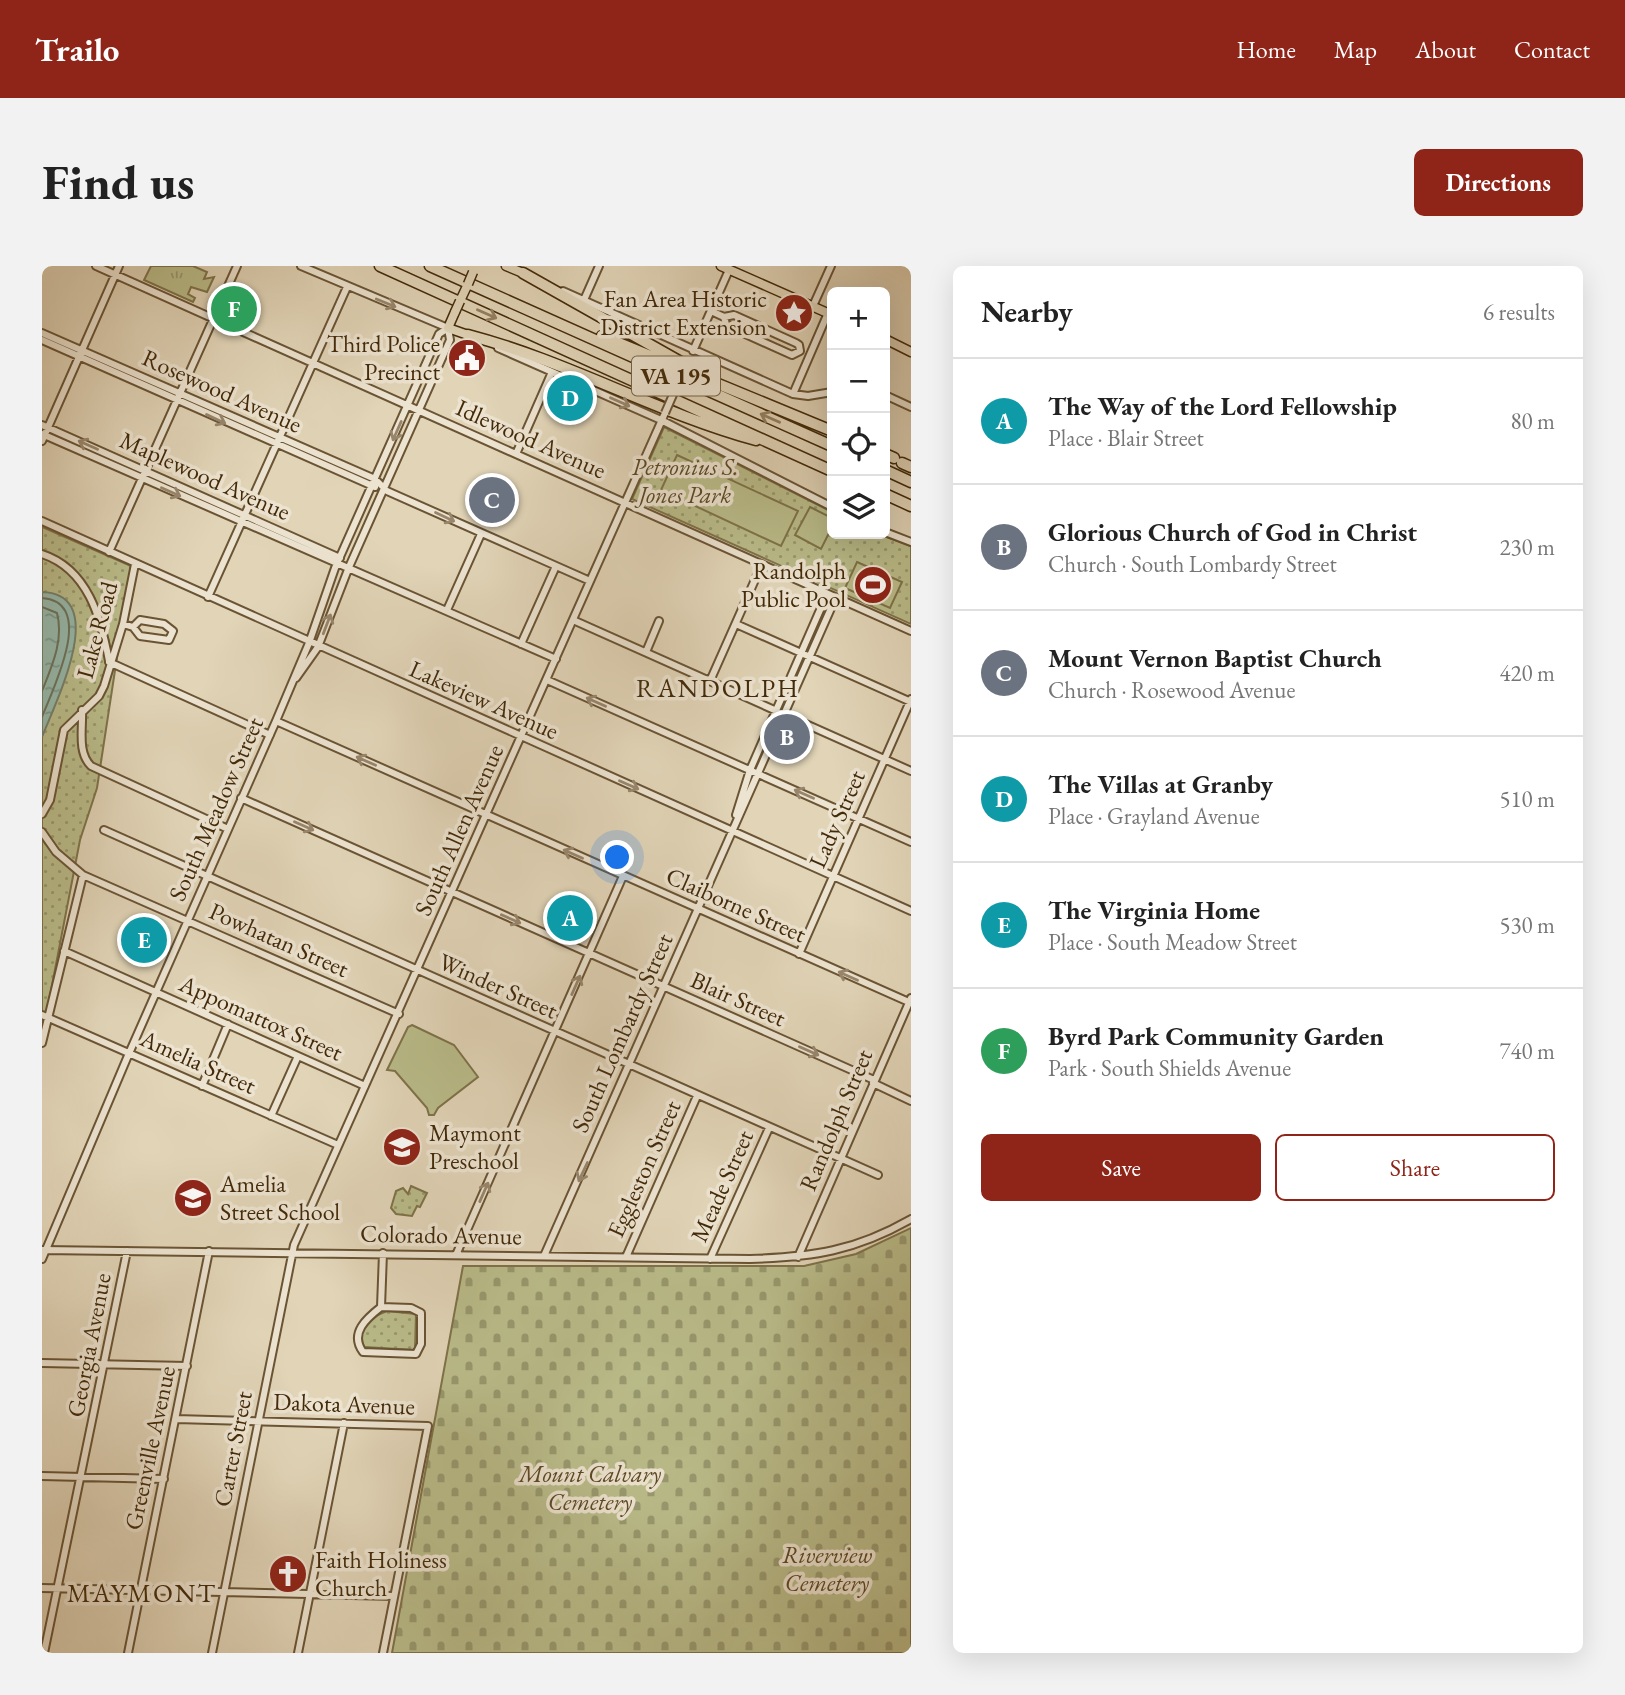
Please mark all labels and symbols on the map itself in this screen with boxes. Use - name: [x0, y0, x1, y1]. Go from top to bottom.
- pin: F: [211, 283, 257, 335]
- place label: Fan Area Historic District Extension: [600, 283, 767, 342]
- place icon: Fan Area Historic District Extension: [773, 292, 815, 334]
- one-way arrow: [375, 298, 396, 311]
- one-way arrow: [475, 308, 497, 321]
- place label: Third Police Precinct: [327, 328, 440, 387]
- public building icon: Third Police Precinct: [446, 337, 488, 379]
- street label: Rosewood Avenue: [138, 341, 307, 440]
- road number: VA 195: [632, 356, 720, 396]
- pin: D: [547, 372, 593, 424]
- street label: Idlewood Avenue: [451, 392, 611, 485]
- one-way arrow: [609, 396, 630, 409]
- one-way arrow: [760, 411, 781, 424]
- one-way arrow: [205, 413, 226, 426]
- one-way arrow: [389, 420, 403, 441]
- street label: Maplewood Avenue: [115, 424, 295, 527]
- one-way arrow: [78, 438, 100, 451]
- park label: Petronius S. Jones Park: [632, 451, 738, 510]
- pin: C: [469, 474, 515, 526]
- one-way arrow: [160, 486, 182, 499]
- one-way arrow: [435, 512, 456, 525]
- place label: Randolph Public Pool: [741, 555, 846, 614]
- sports icon: Randolph Public Pool: [852, 564, 894, 606]
- street label: Lake Road: [69, 577, 125, 682]
- one-way arrow: [321, 613, 334, 635]
- street label: Lakeview Avenue: [405, 653, 564, 746]
- district label: RANDOLPH: [636, 671, 800, 705]
- one-way arrow: [586, 695, 607, 708]
- pin: B: [764, 711, 810, 763]
- street label: South Meadow Street: [161, 712, 270, 906]
- street label: South Allen Avenue: [407, 739, 510, 920]
- one-way arrow: [355, 754, 377, 767]
- street label: Lady Street: [801, 765, 872, 873]
- one-way arrow: [618, 779, 639, 792]
- one-way arrow: [794, 787, 815, 800]
- one-way arrow: [293, 820, 314, 833]
- your location: [600, 840, 634, 874]
- one-way arrow: [563, 847, 584, 860]
- street label: Claiborne Street: [661, 860, 811, 949]
- pin: A: [547, 892, 593, 944]
- street label: Powhatan Street: [205, 895, 354, 984]
- one-way arrow: [500, 913, 522, 926]
- pin: E: [121, 914, 167, 966]
- street label: South Lombardy Street: [564, 928, 680, 1137]
- street label: Winder Street: [434, 946, 563, 1026]
- street label: Blair Street: [686, 964, 791, 1033]
- street label: Appomattox Street: [174, 967, 348, 1068]
- one-way arrow: [838, 969, 860, 982]
- one-way arrow: [570, 974, 583, 996]
- street label: Amelia Street: [135, 1022, 261, 1101]
- street label: Randolph Street: [792, 1044, 879, 1195]
- one-way arrow: [798, 1045, 819, 1058]
- street label: Eggleston Street: [600, 1095, 688, 1242]
- place label: Maymont Preschool: [429, 1117, 521, 1176]
- street label: Meade Street: [683, 1125, 760, 1247]
- school or university icon: Maymont Preschool: [381, 1126, 423, 1168]
- one-way arrow: [576, 1161, 589, 1183]
- place label: Amelia Street School: [219, 1168, 340, 1227]
- school or university icon: Amelia Street School: [172, 1177, 214, 1219]
- one-way arrow: [478, 1182, 491, 1204]
- street label: Colorado Avenue: [360, 1218, 522, 1251]
- street label: Georgia Avenue: [59, 1270, 118, 1420]
- street label: Greenville Avenue: [117, 1363, 182, 1533]
- street label: Dakota Avenue: [273, 1386, 415, 1421]
- street label: Carter Street: [206, 1388, 259, 1509]
- park label: Mount Calvary Cemetery: [517, 1458, 662, 1517]
- park label: Riverview Cemetery: [782, 1539, 872, 1598]
- place label: Faith Holiness Church: [315, 1544, 447, 1603]
- church icon: Faith Holiness Church: [267, 1553, 309, 1595]
- district label: MAYMONT: [67, 1576, 217, 1610]

